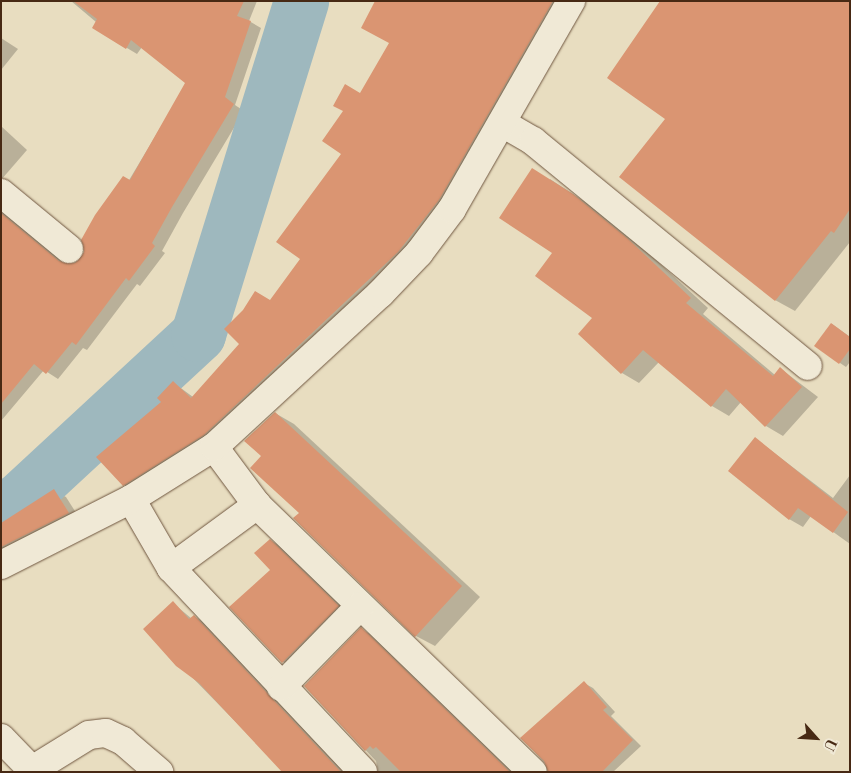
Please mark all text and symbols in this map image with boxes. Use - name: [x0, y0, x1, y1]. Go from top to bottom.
- north arrow: [791, 713, 841, 763]
- text: U: [819, 736, 840, 753]

